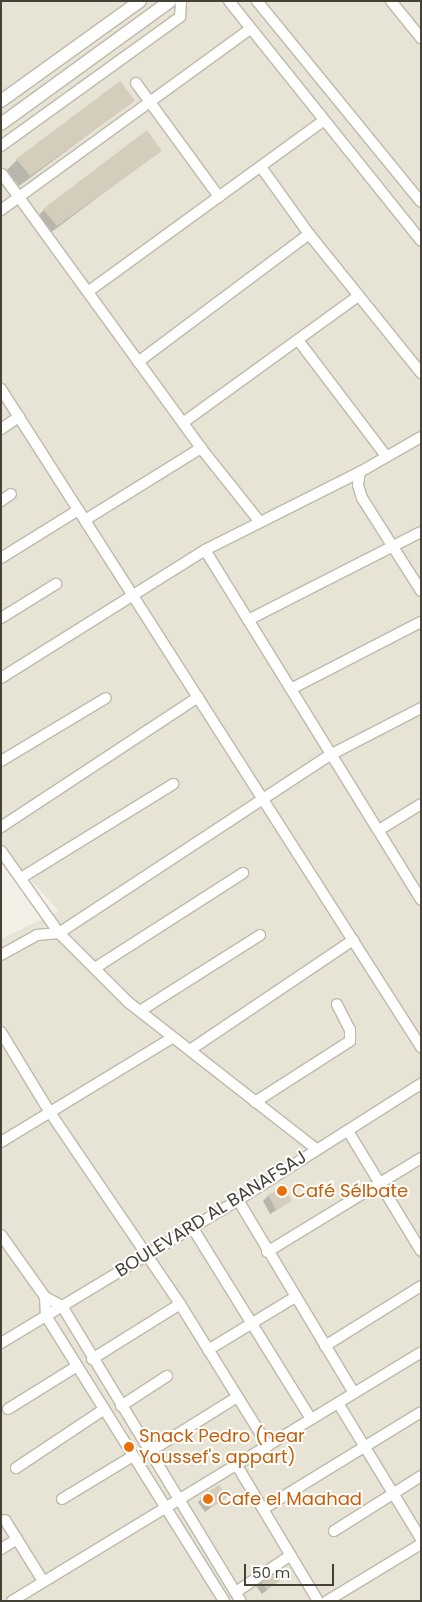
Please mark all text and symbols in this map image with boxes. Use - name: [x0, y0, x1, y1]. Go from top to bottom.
- street label: BOULEVARD AL BANAFSAJ: [112, 1146, 310, 1282]
- place label: Café Sélbate: [292, 1180, 408, 1202]
- marker: Café Sélbate: [276, 1185, 288, 1197]
- place label: Snack Pedro (near Youssef's appart): [139, 1426, 305, 1468]
- marker: Snack Pedro (near Youssef's appart): [123, 1441, 135, 1453]
- place label: Cafe el Maahad: [218, 1488, 362, 1510]
- marker: Cafe el Maahad: [202, 1493, 214, 1505]
- scale bar: [247, 1554, 337, 1586]
- text: 50 m: [252, 1562, 290, 1583]

